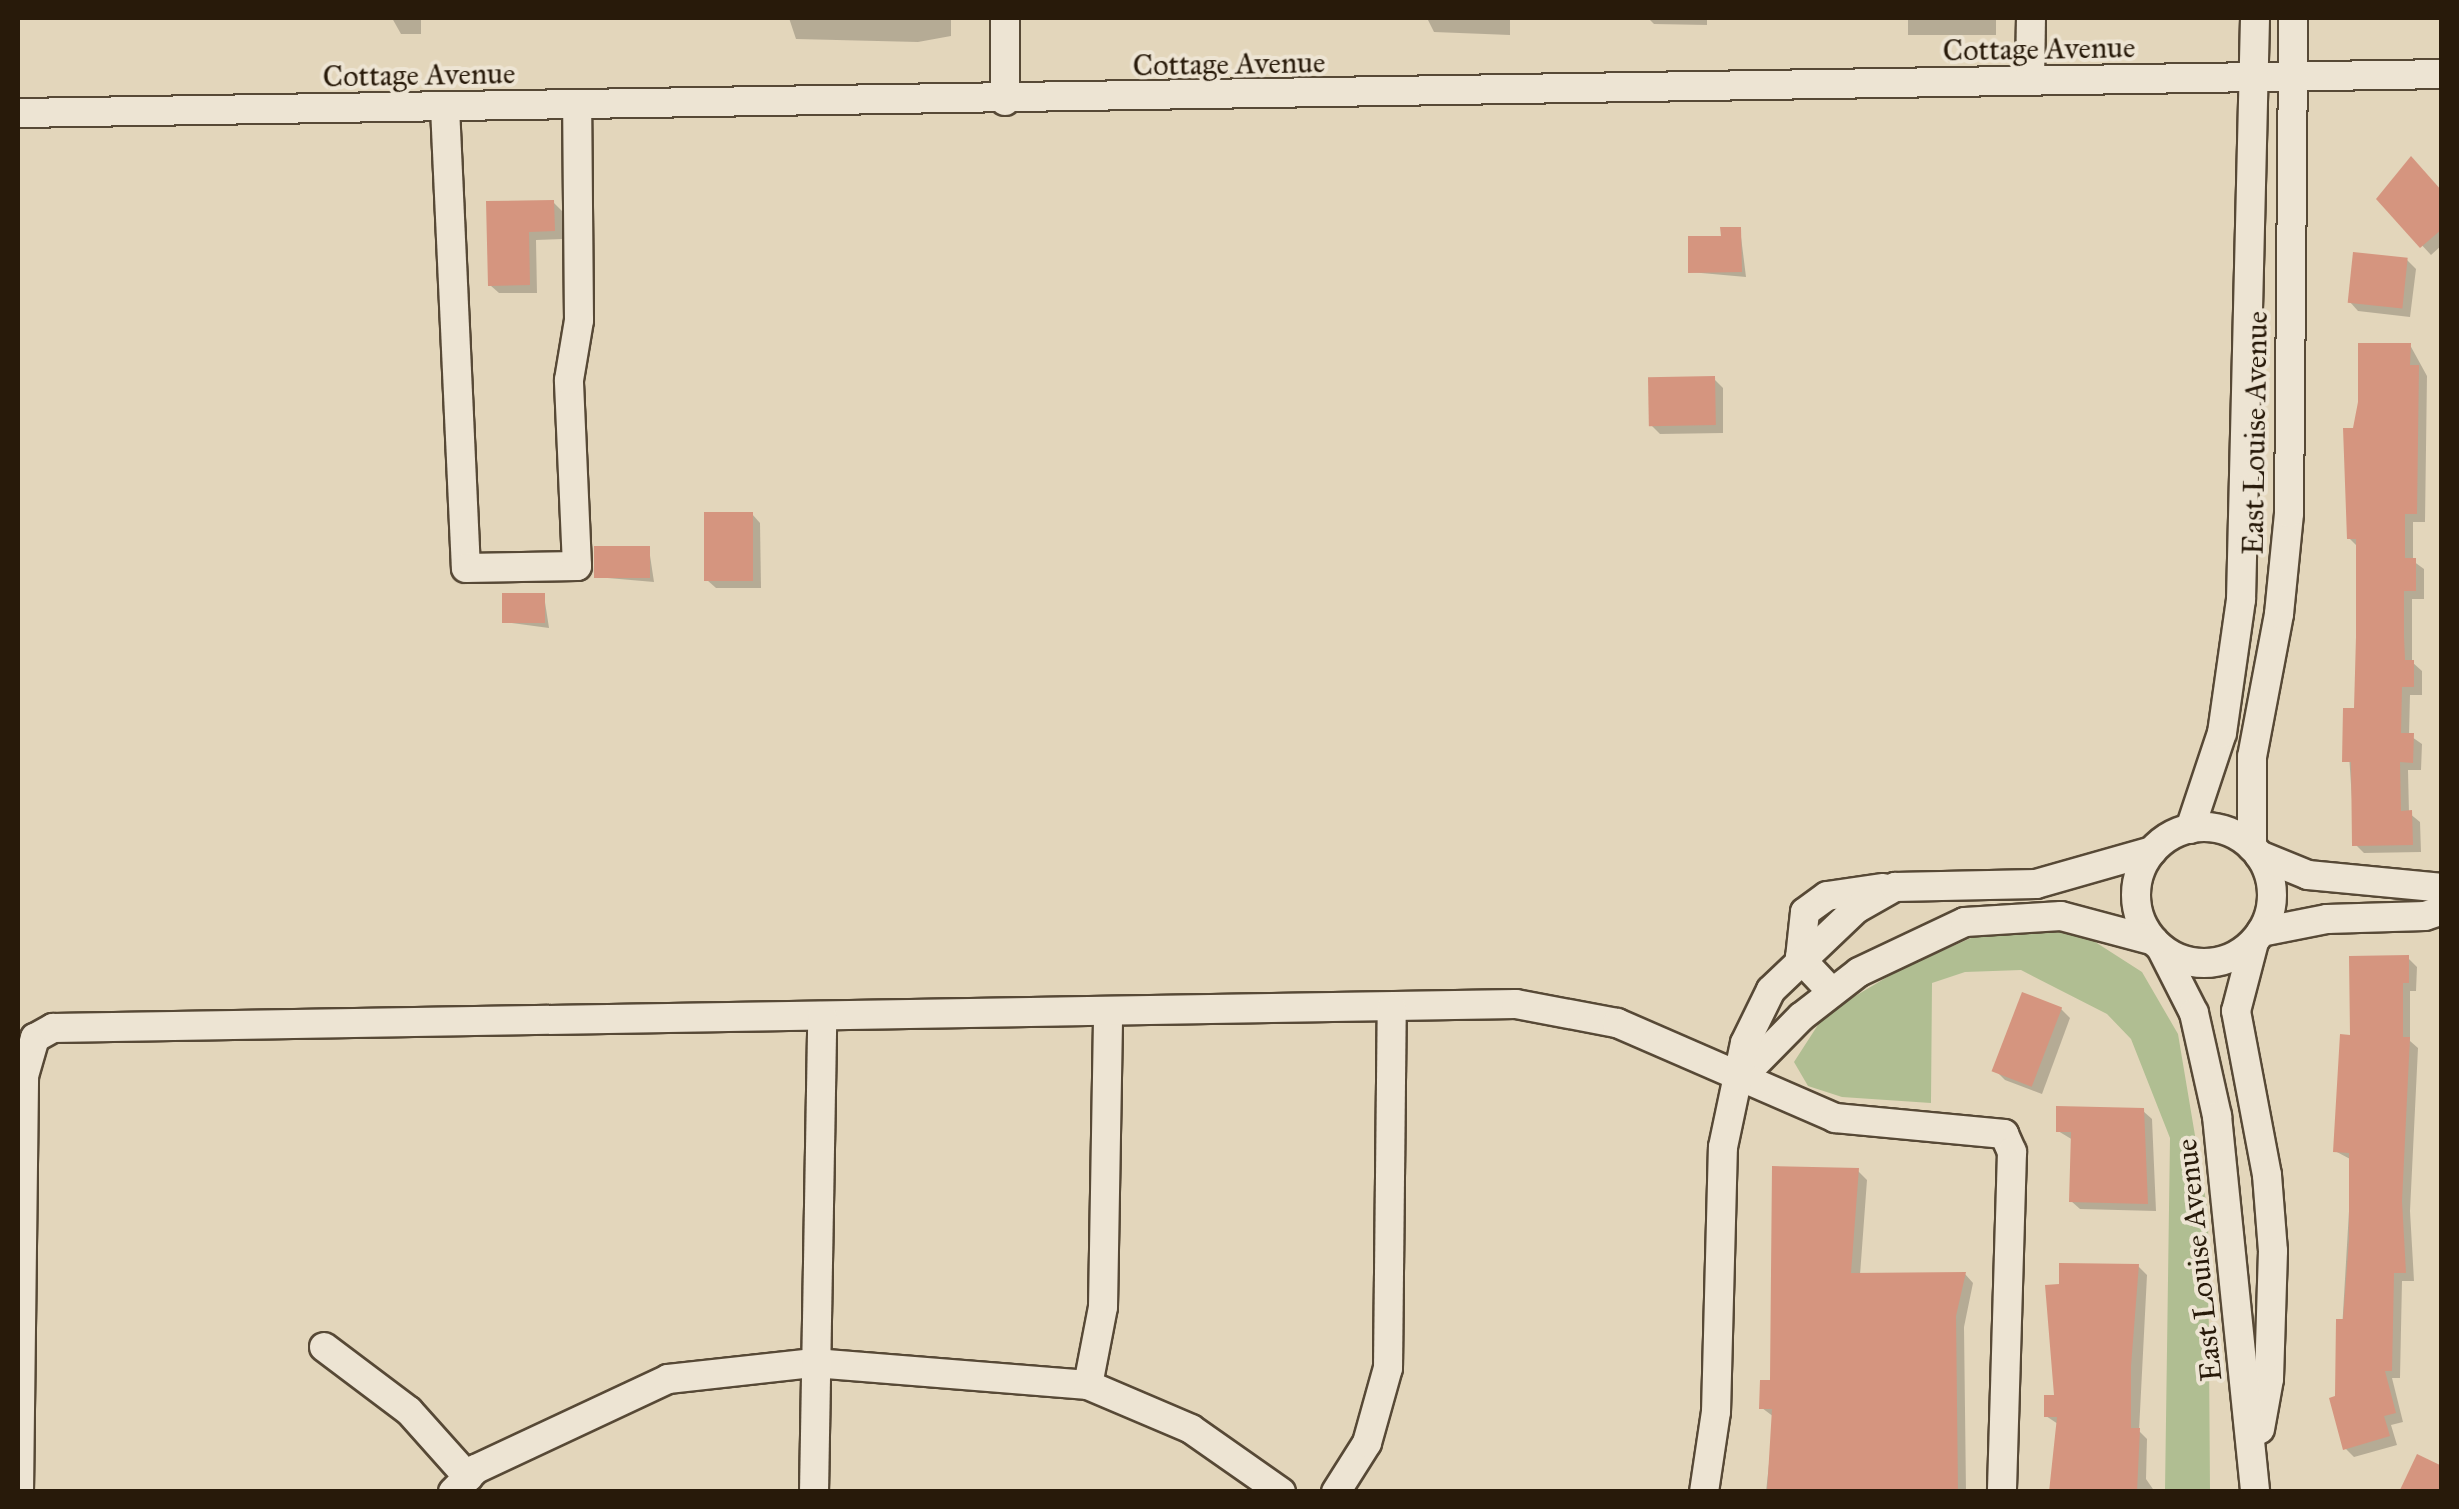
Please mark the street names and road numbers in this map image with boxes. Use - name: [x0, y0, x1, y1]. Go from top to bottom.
- street label: Cottage Avenue: [1942, 29, 2136, 69]
- street label: Cottage Avenue: [1132, 44, 1326, 84]
- street label: Cottage Avenue: [322, 55, 516, 95]
- street label: East Louise Avenue: [2235, 311, 2275, 555]
- street label: East Louise Avenue: [2168, 1137, 2230, 1383]

